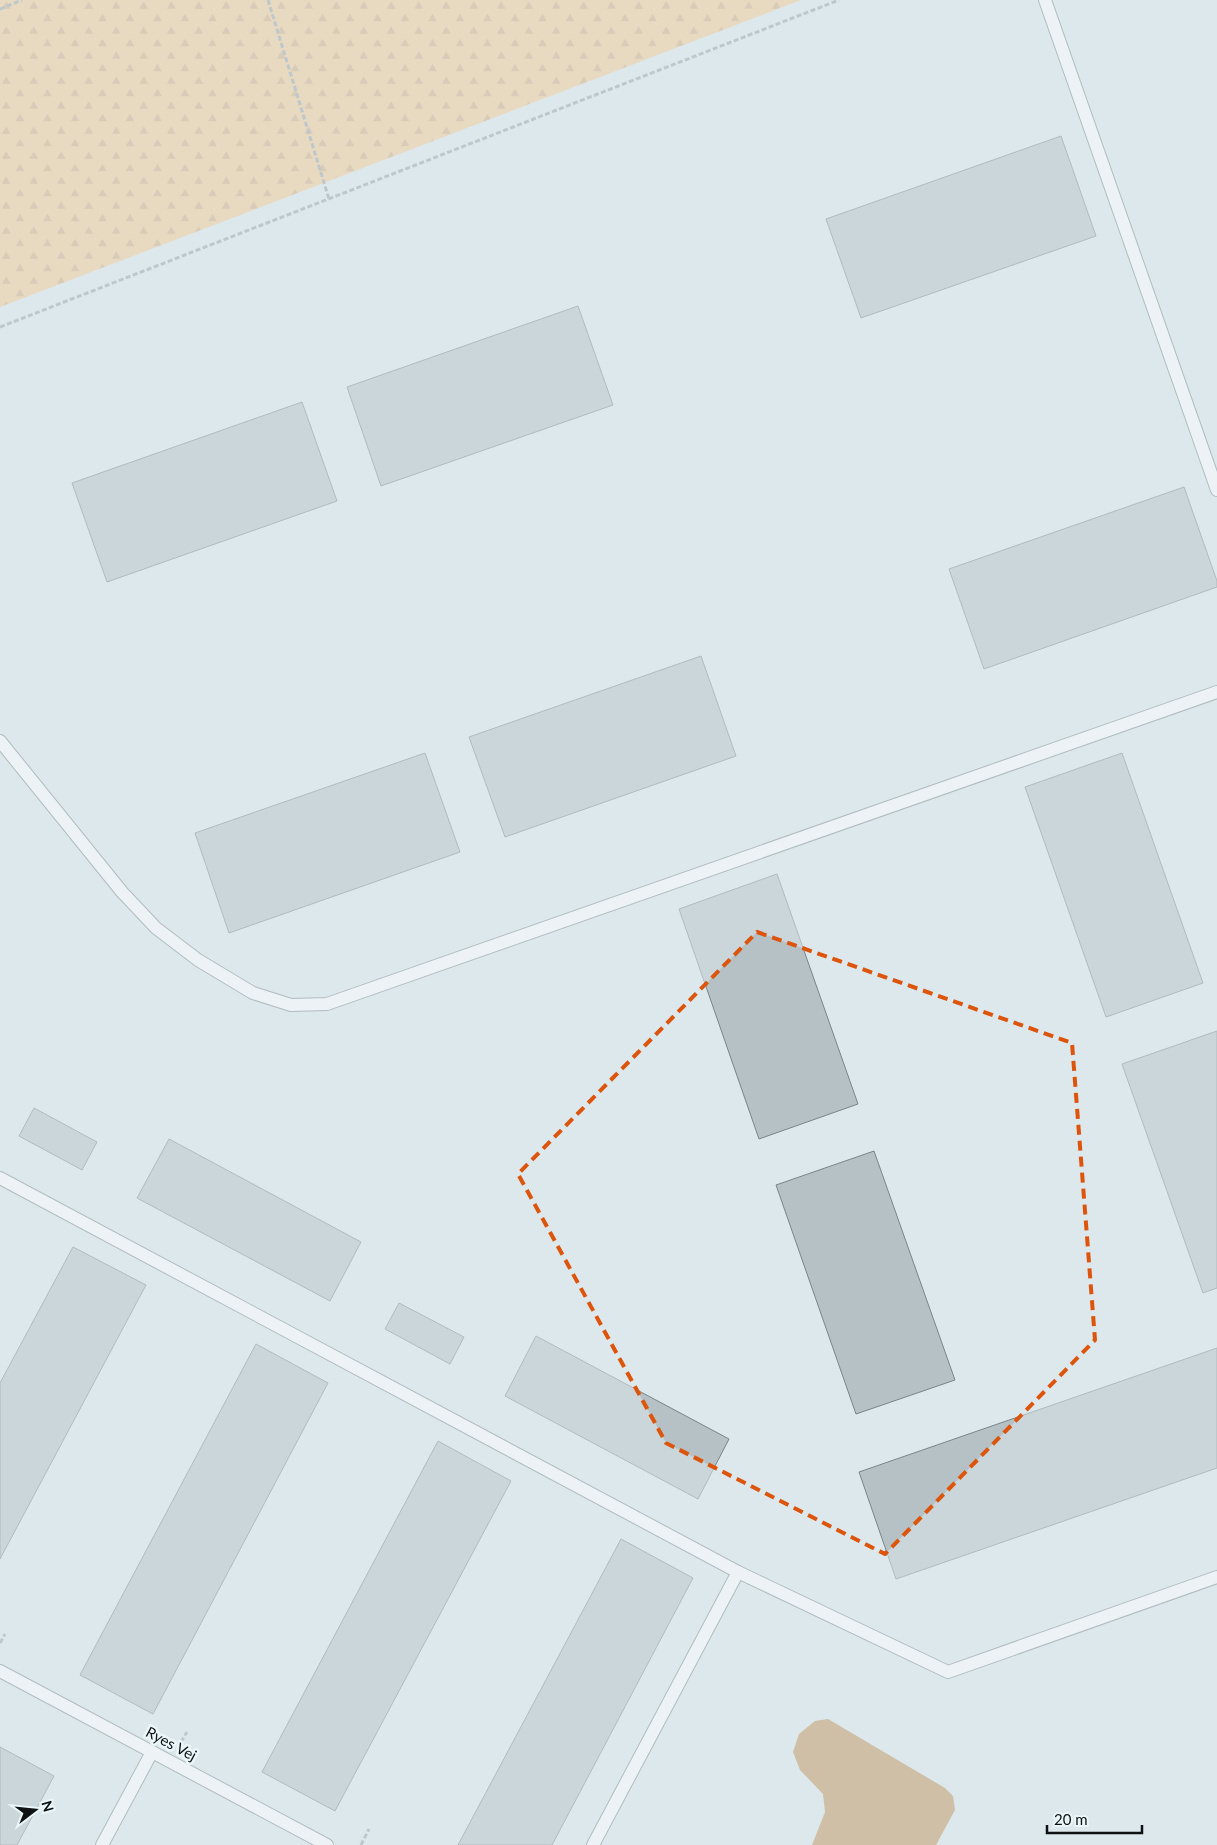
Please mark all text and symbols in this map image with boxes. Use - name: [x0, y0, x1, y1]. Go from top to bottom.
- street label: Ryes Vej: [143, 1722, 200, 1764]
- north arrow: [10, 1785, 60, 1835]
- text: N: [38, 1799, 58, 1814]
- scale bar: [1047, 1802, 1142, 1834]
- text: 20 m: [1054, 1810, 1088, 1828]

